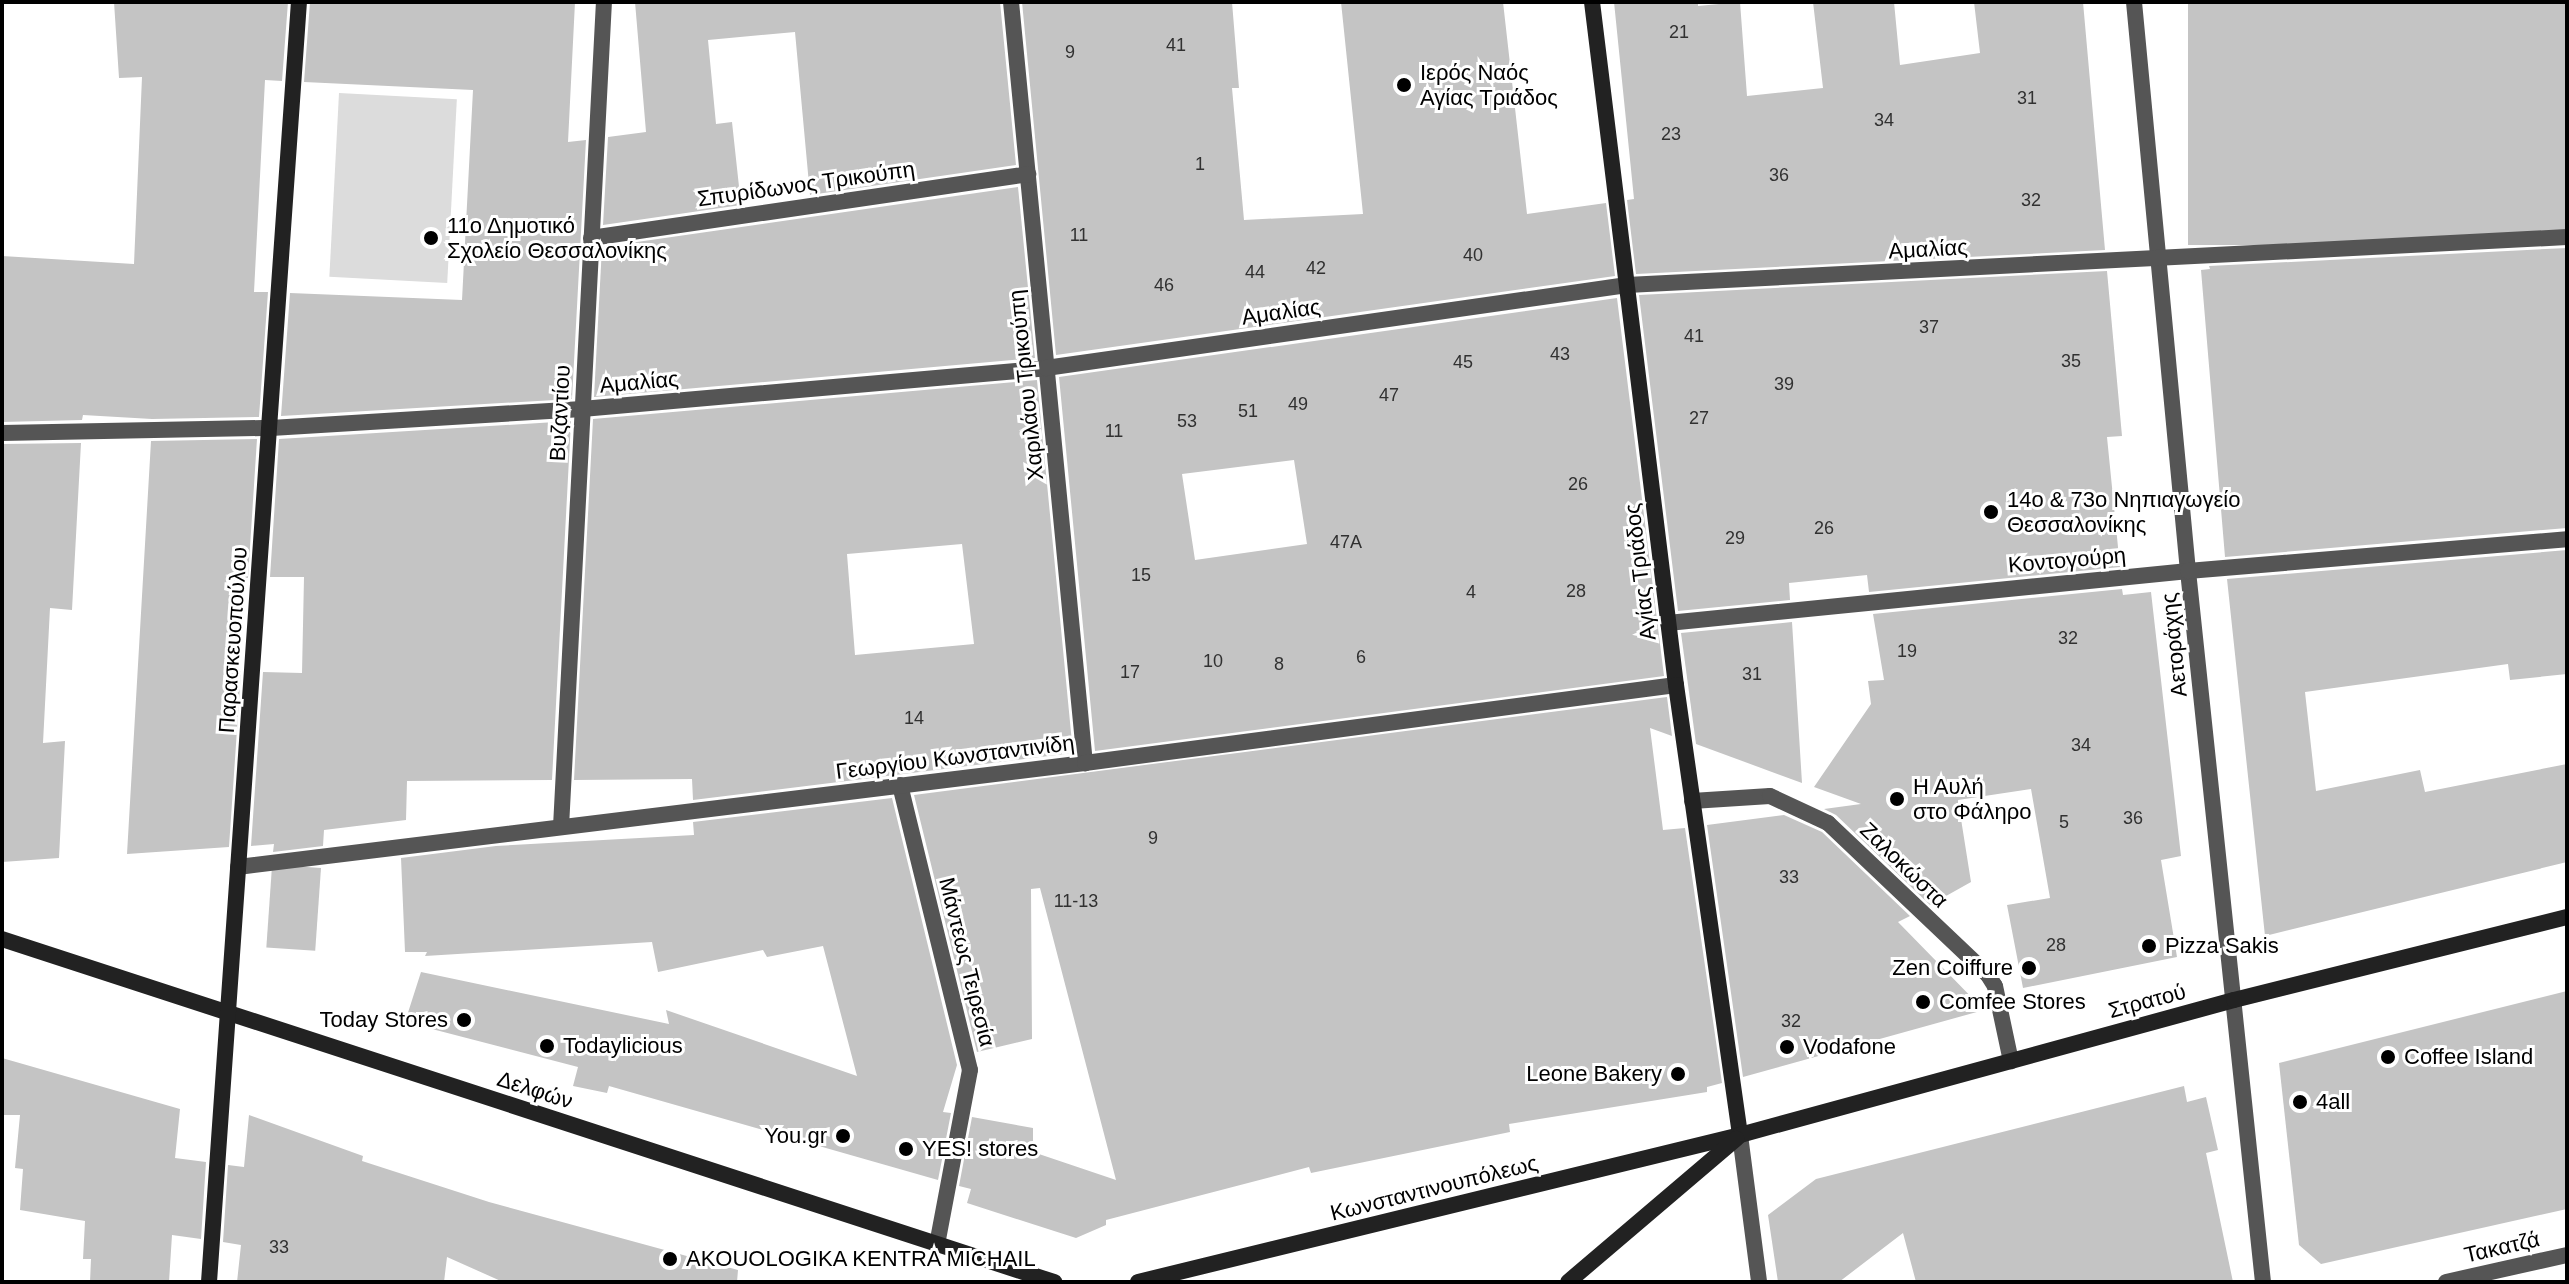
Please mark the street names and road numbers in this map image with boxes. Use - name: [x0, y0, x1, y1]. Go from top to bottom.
- street label: Σπυρίδωνος Τρικούπη: [695, 156, 917, 212]
- street label: Αμαλίας: [1888, 234, 1968, 264]
- street label: Χαριλάου Τρικούπη: [1003, 288, 1049, 482]
- street label: Αμαλίας: [1240, 293, 1322, 331]
- street label: Βυζαντίου: [544, 364, 576, 462]
- street label: Αμαλίας: [598, 365, 680, 399]
- street label: Αγίας Τριάδος: [1618, 502, 1662, 642]
- street label: Κοντογούρη: [2007, 542, 2127, 578]
- street label: Παρασκευοπούλου: [213, 546, 253, 734]
- street label: Αετοράχης: [2155, 592, 2193, 698]
- street label: Γεωργίου Κωνσταντινίδη: [834, 729, 1076, 785]
- street label: Ζαλοκώστα: [1855, 817, 1953, 913]
- street label: Μάντεως Τειρεσία: [933, 875, 1001, 1049]
- street label: Στρατού: [2105, 978, 2189, 1024]
- street label: Δελφών: [494, 1065, 576, 1115]
- street label: Κωνσταντινουπόλεως: [1328, 1149, 1540, 1227]
- street label: Τακατζά: [2462, 1226, 2542, 1268]

